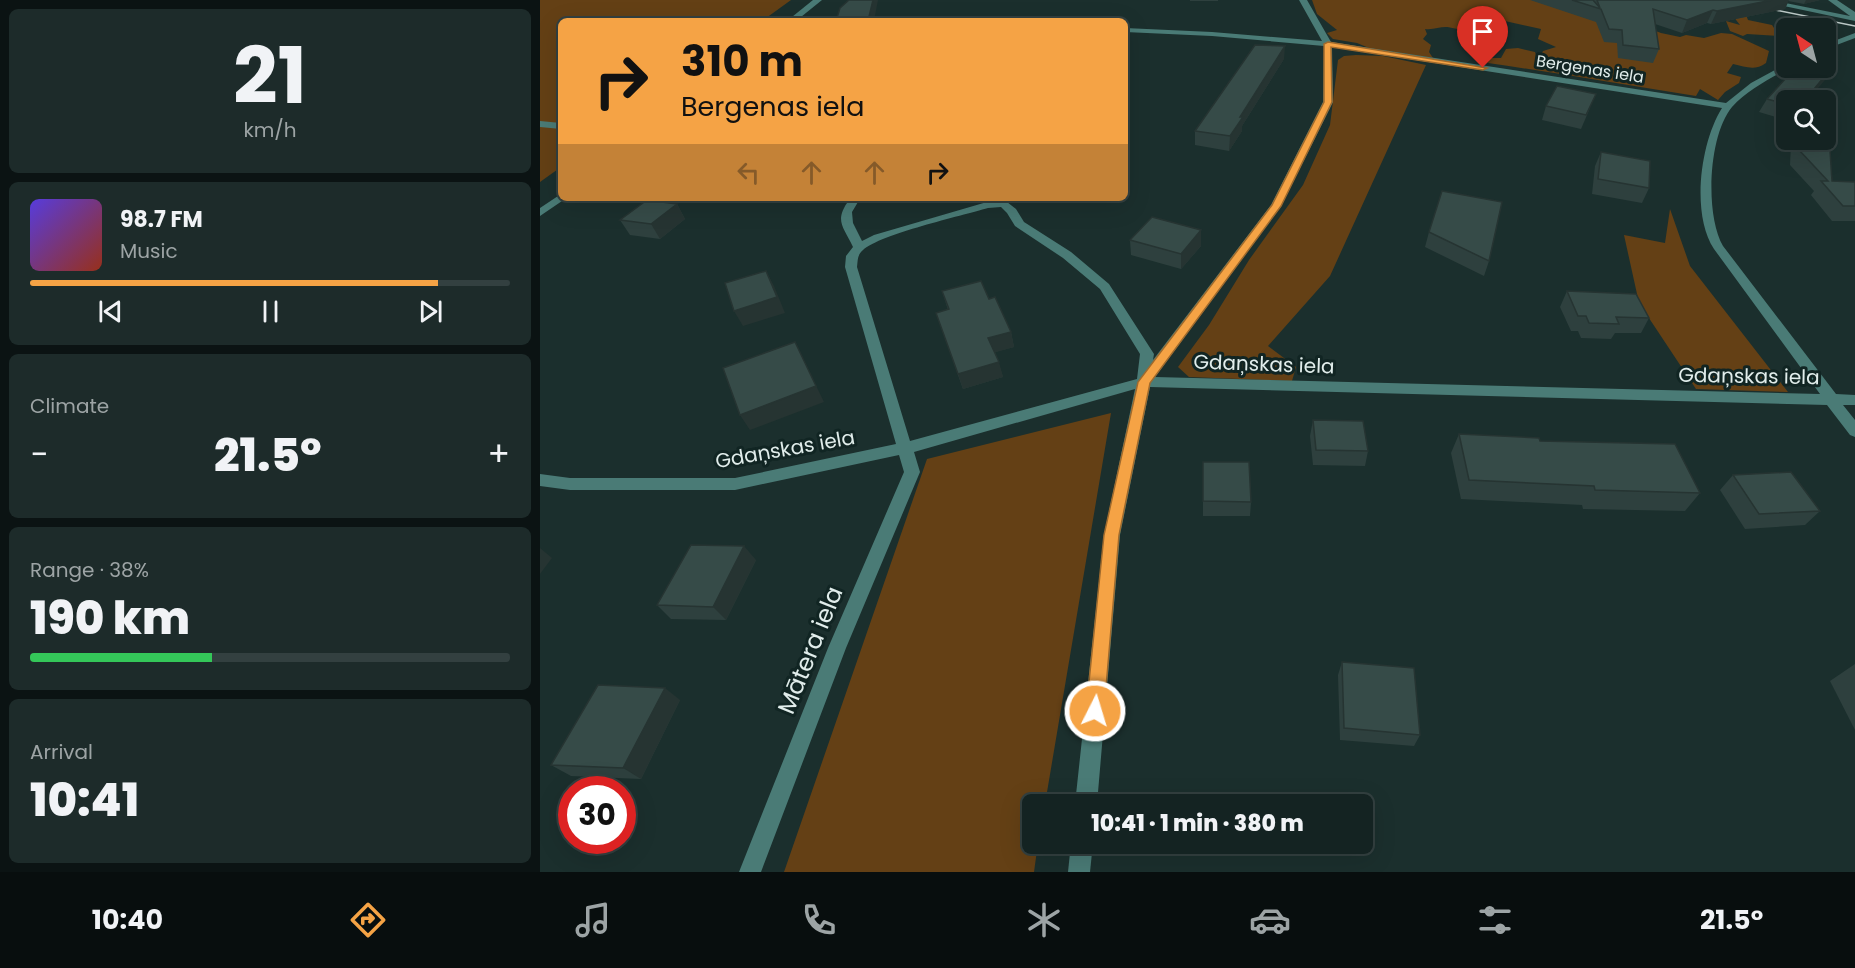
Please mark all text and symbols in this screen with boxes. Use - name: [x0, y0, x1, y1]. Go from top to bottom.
- pin: [1457, 6, 1508, 68]
- icon: arrive: [1466, 15, 1499, 48]
- north arrow: [1776, 18, 1836, 78]
- map controls: [1776, 18, 1836, 150]
- text: 21: [233, 21, 307, 130]
- text: 310 m: [681, 32, 803, 91]
- icon: right: [582, 42, 660, 120]
- street label: Bergenas iela: [1535, 49, 1645, 89]
- text: Bergenas iela: [681, 88, 864, 125]
- button: search: [1776, 90, 1836, 150]
- text: km/h: [243, 116, 297, 144]
- icon: left: [732, 156, 765, 189]
- icon: ahead: [795, 156, 828, 189]
- icon: ahead: [858, 156, 891, 189]
- icon: right: [921, 156, 954, 189]
- text: 98.7 FM: [120, 204, 203, 235]
- text: Music: [120, 237, 178, 265]
- icon: previous: [94, 295, 127, 328]
- icon: pause: [254, 295, 287, 328]
- icon: next: [414, 295, 447, 328]
- street label: Gdaņskas iela: [1193, 348, 1335, 380]
- street label: Gdaņskas iela: [1678, 361, 1820, 391]
- text: Climate: [30, 392, 109, 420]
- street label: Gdaņskas iela: [713, 423, 857, 475]
- text: 21.5°: [214, 424, 322, 487]
- text: −: [30, 431, 48, 478]
- text: +: [487, 431, 510, 478]
- text: Range · 38%: [30, 556, 149, 584]
- street label: Mātera iela: [769, 581, 851, 719]
- text: 190 km: [30, 587, 190, 650]
- position arrow: [1063, 679, 1127, 743]
- text: Arrival: [30, 738, 93, 766]
- text: 10:41: [30, 769, 139, 832]
- speed limit sign: 30: [558, 776, 636, 854]
- text: 10:41 · 1 min · 380 m: [1091, 808, 1304, 839]
- icon: directions: [347, 899, 389, 941]
- icon: music: [572, 899, 614, 941]
- icon: phone: [798, 899, 840, 941]
- icon: climate: [1023, 899, 1065, 941]
- icon: car: [1249, 899, 1291, 941]
- icon: filters: [1474, 899, 1516, 941]
- text: 10:40: [92, 901, 163, 938]
- text: 21.5°: [1700, 901, 1763, 938]

